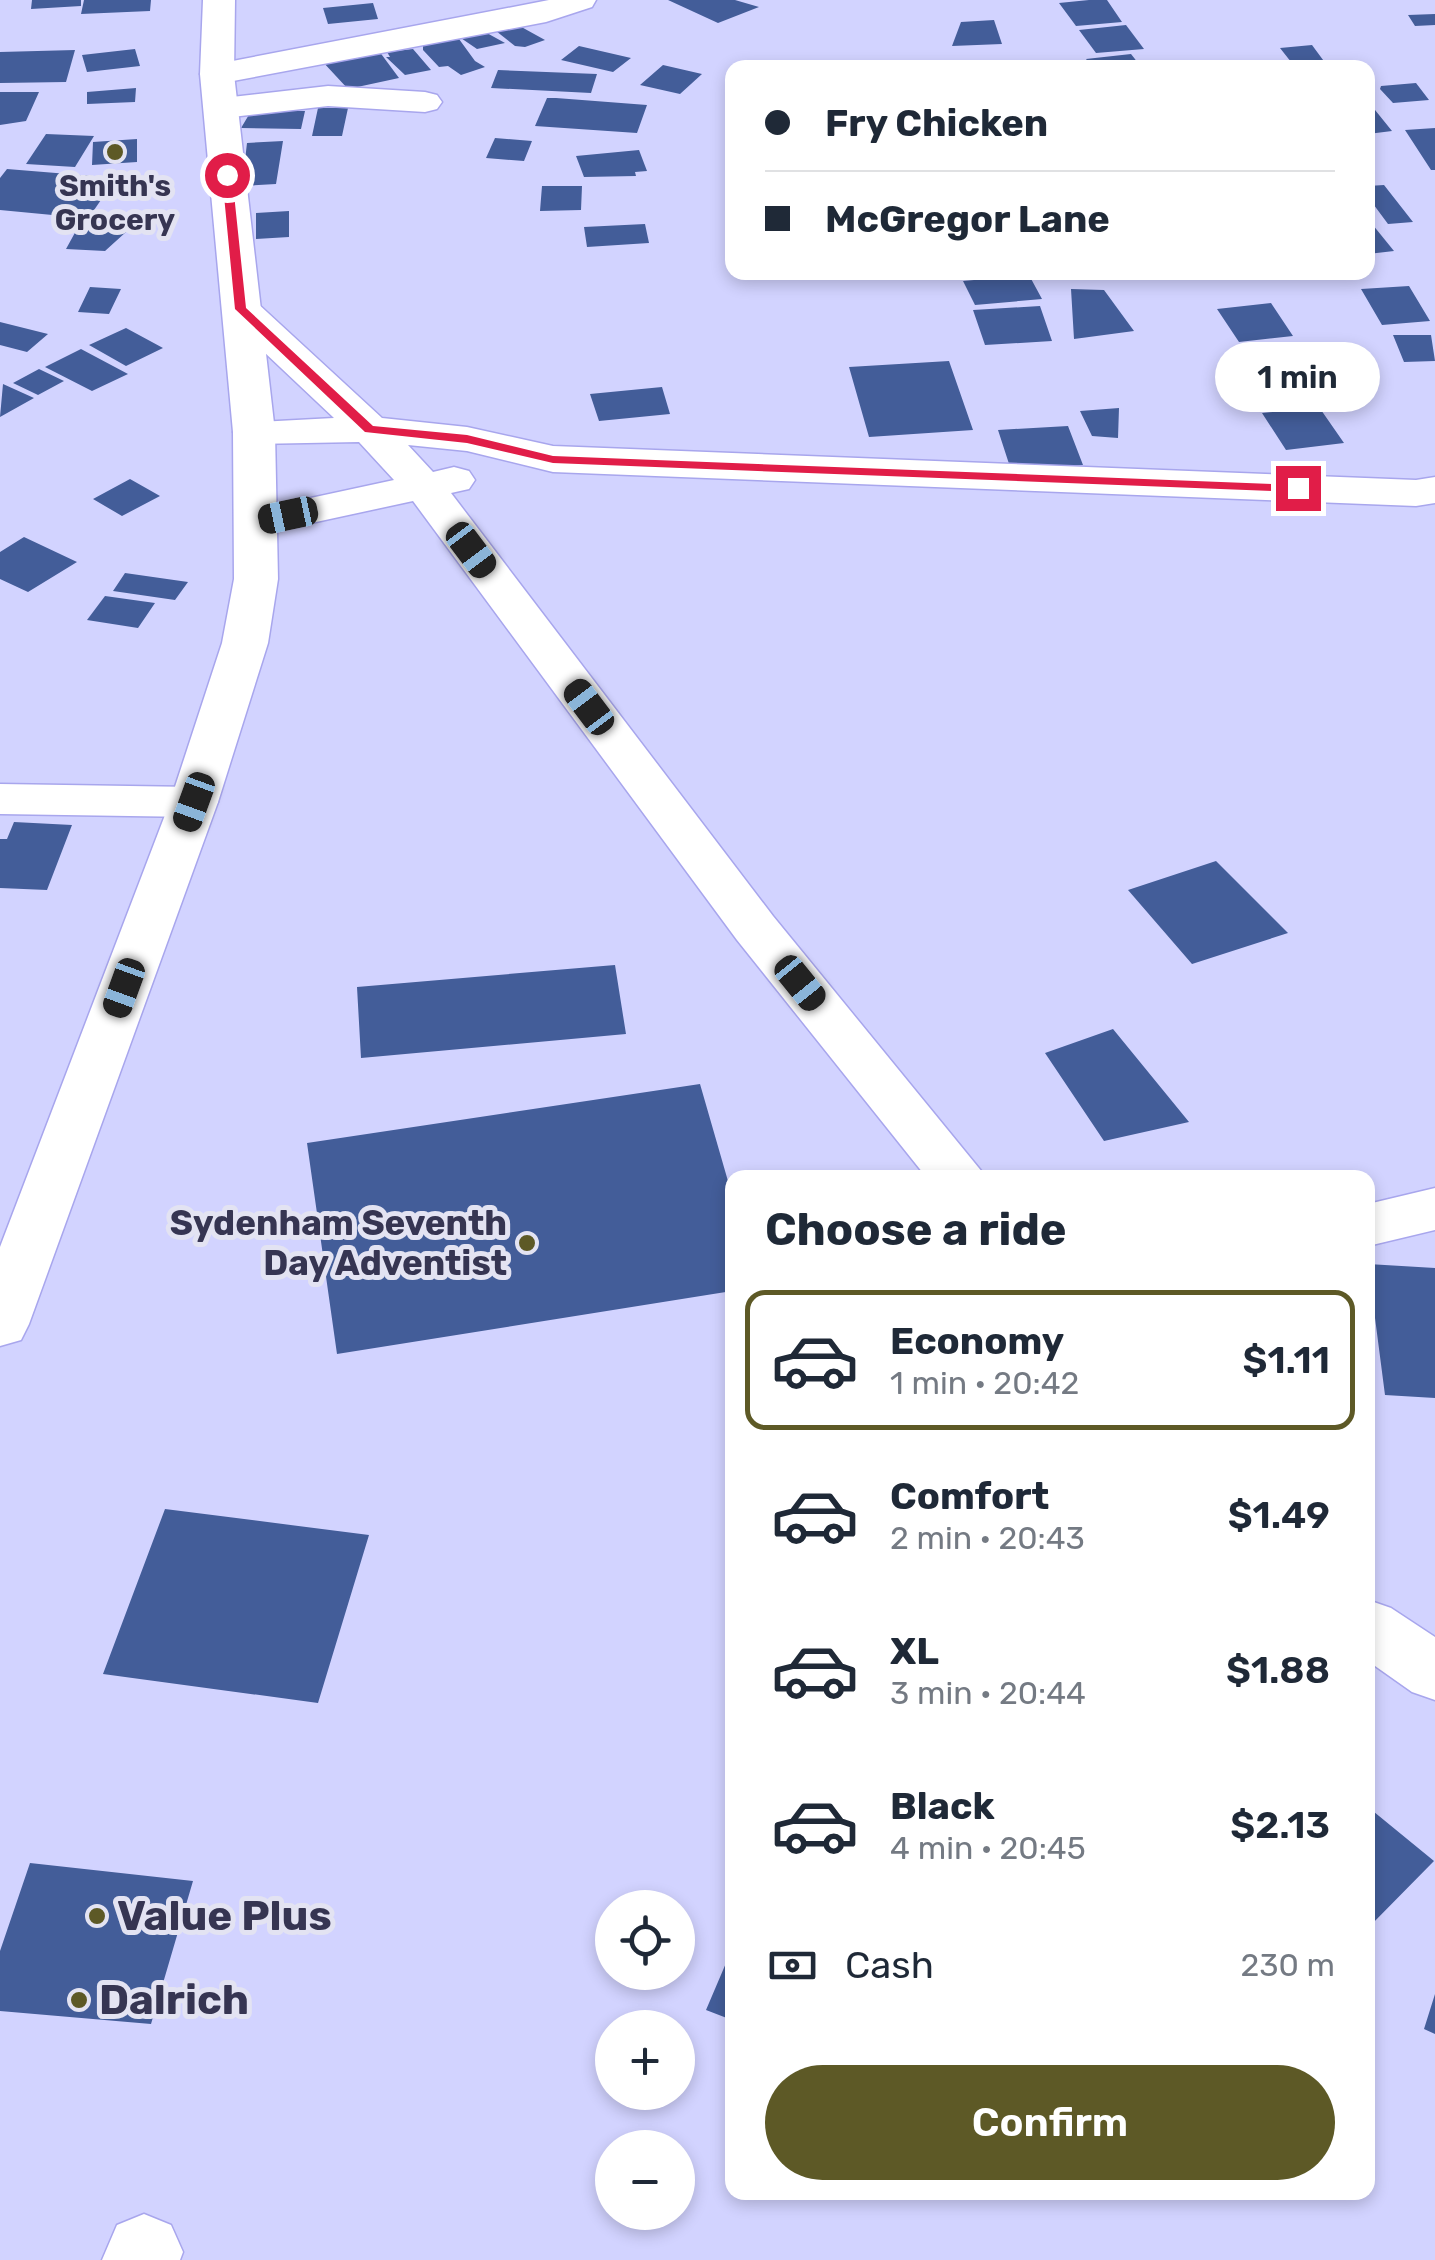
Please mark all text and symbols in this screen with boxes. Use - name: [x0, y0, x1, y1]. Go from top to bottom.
- text: Fry Chicken: [825, 100, 1048, 146]
- marker: Smith's Grocery: [104, 141, 126, 163]
- route start: [205, 153, 250, 198]
- place label: Smith's Grocery: [55, 168, 175, 238]
- text: McGregor Lane: [825, 196, 1110, 242]
- callout: 1 min: [1216, 343, 1380, 413]
- text: 1 min: [1257, 358, 1338, 396]
- route end: [1276, 466, 1321, 511]
- car: [256, 494, 320, 536]
- car: [441, 517, 501, 583]
- car: [559, 674, 619, 740]
- car: [170, 769, 218, 835]
- car: [769, 950, 831, 1016]
- car: [100, 955, 148, 1021]
- place label: Sydenham Seventh Day Adventist: [170, 1202, 507, 1284]
- text: Choose a ride: [765, 1203, 1067, 1256]
- marker: Sydenham Seventh Day Adventist: [516, 1232, 538, 1254]
- icon: car: [770, 1315, 860, 1405]
- text: Economy: [890, 1318, 1064, 1364]
- text: $1.11: [1243, 1337, 1330, 1383]
- text: 1 min · 20:42: [890, 1364, 1079, 1402]
- icon: car: [770, 1470, 860, 1560]
- text: Comfort: [890, 1473, 1049, 1519]
- text: $1.49: [1228, 1492, 1330, 1538]
- text: 2 min · 20:43: [890, 1519, 1085, 1557]
- icon: car: [770, 1625, 860, 1715]
- text: XL: [890, 1628, 939, 1674]
- text: $1.88: [1226, 1647, 1330, 1693]
- text: 3 min · 20:44: [890, 1674, 1086, 1712]
- icon: car: [770, 1780, 860, 1870]
- text: Black: [890, 1783, 995, 1829]
- text: $2.13: [1230, 1802, 1330, 1848]
- text: 4 min · 20:45: [890, 1829, 1086, 1867]
- map controls: [595, 1890, 695, 2230]
- button: locate: [595, 1890, 695, 1990]
- place label: Value Plus: [117, 1891, 332, 1941]
- marker: Value Plus: [86, 1905, 108, 1927]
- icon: cash: [765, 1938, 820, 1993]
- text: Cash: [845, 1942, 934, 1988]
- text: 230 m: [1240, 1946, 1335, 1984]
- place label: Dalrich: [99, 1975, 249, 2025]
- marker: Dalrich: [68, 1989, 90, 2011]
- button: +: [595, 2010, 695, 2110]
- button: Confirm: [765, 2065, 1335, 2180]
- button: −: [595, 2130, 695, 2230]

